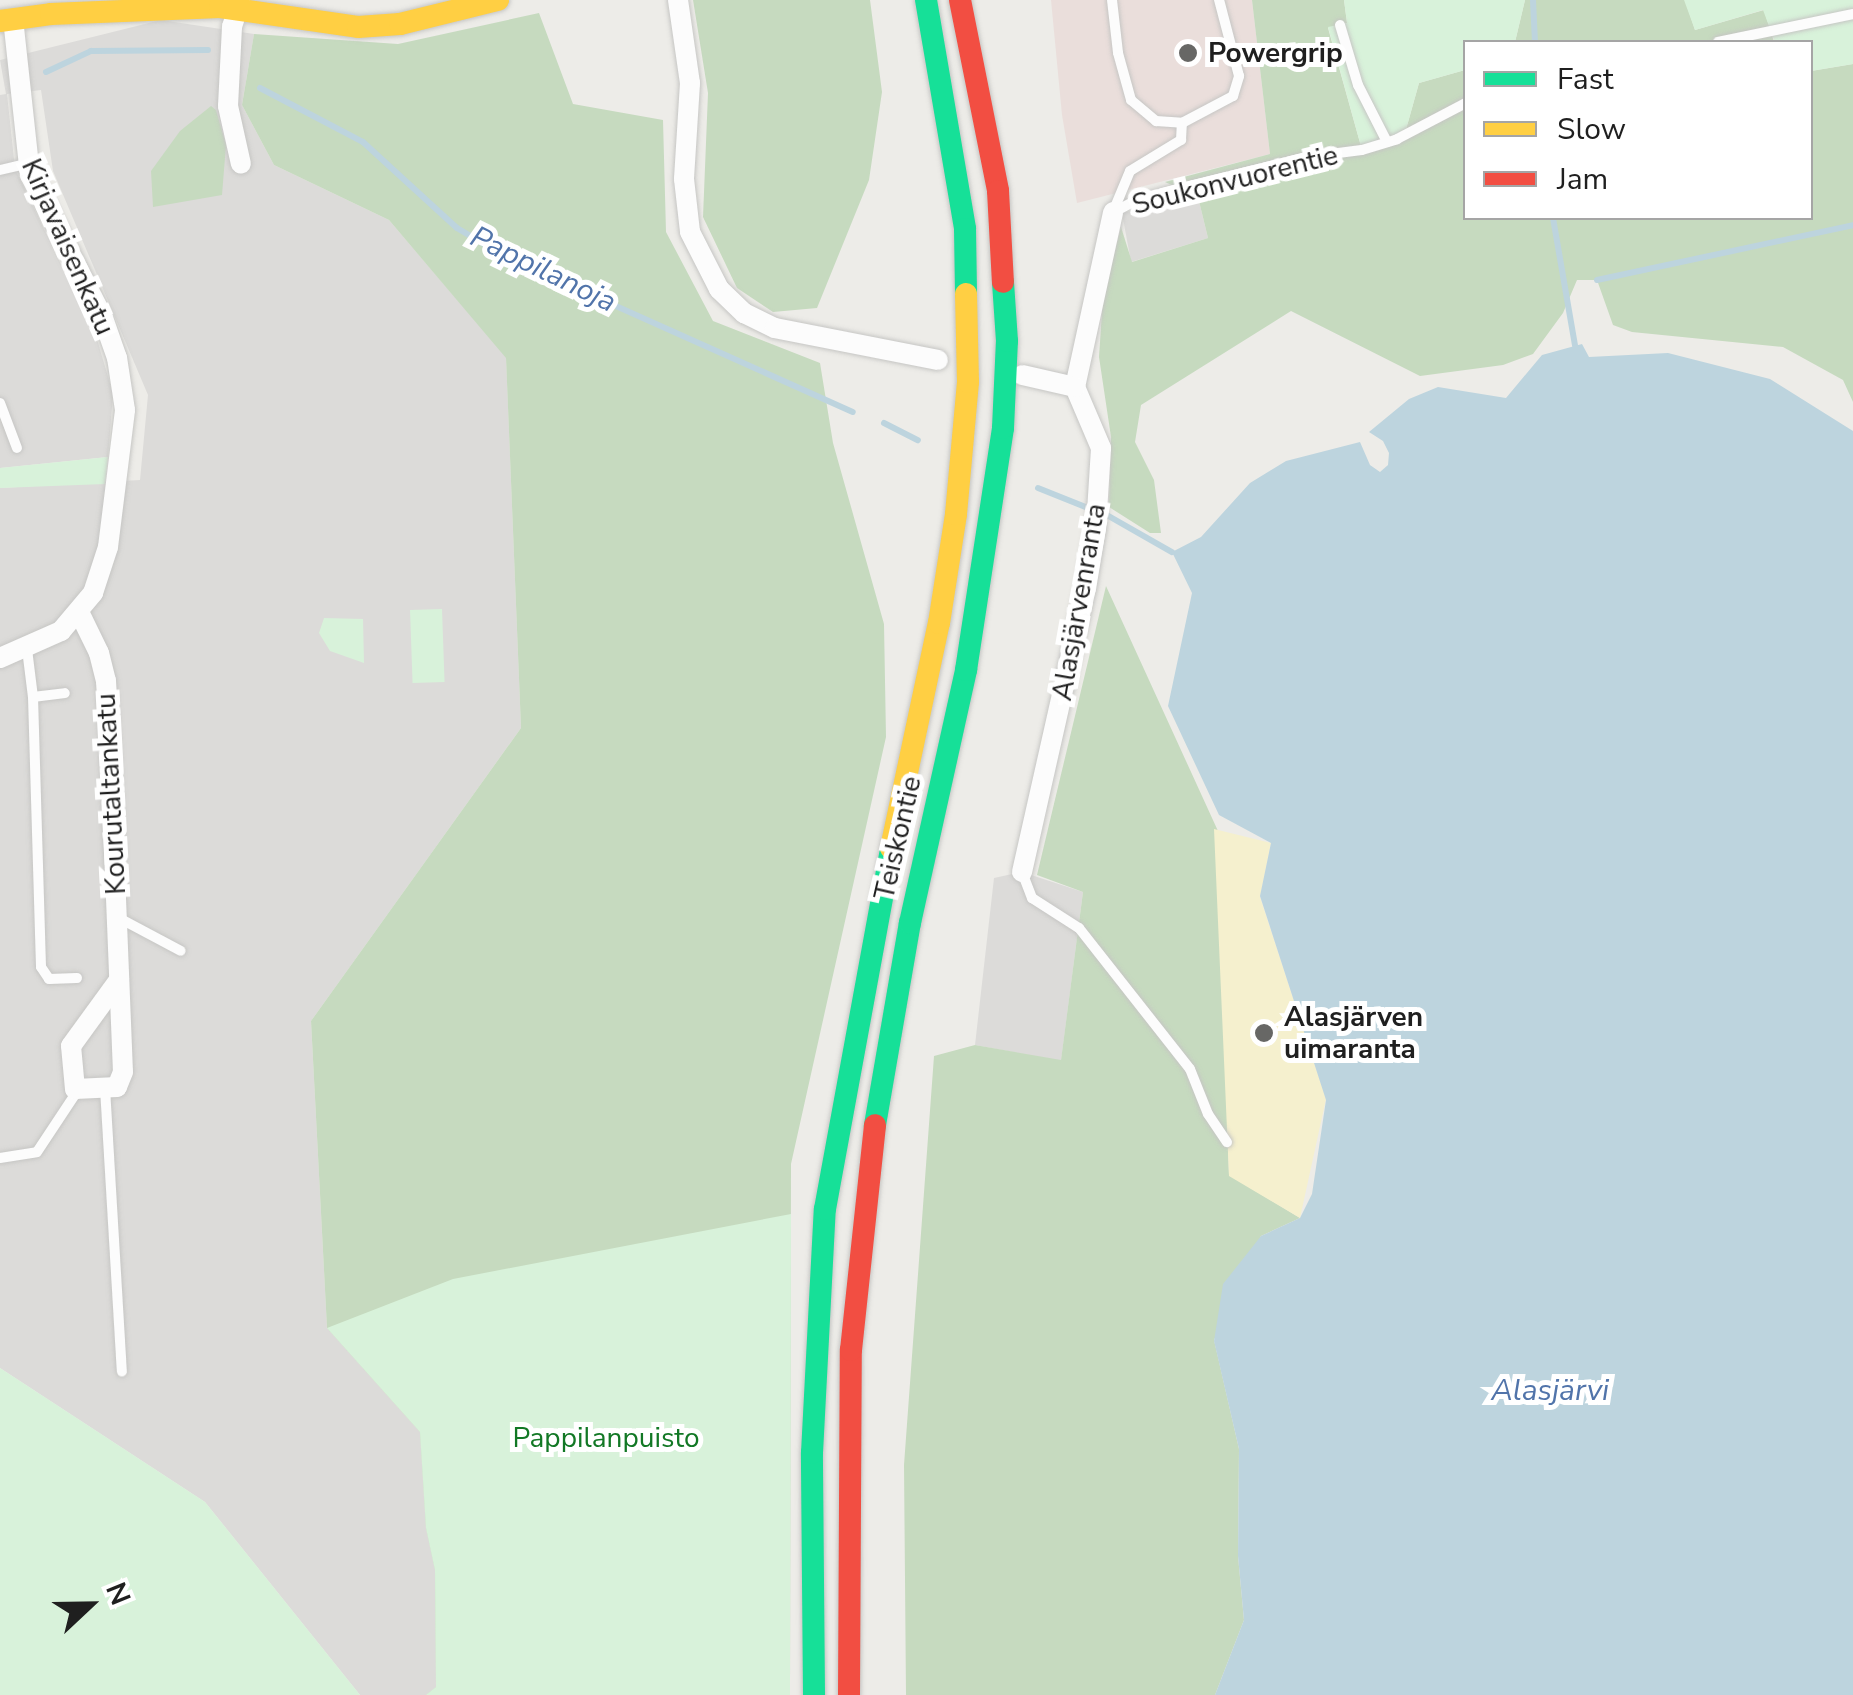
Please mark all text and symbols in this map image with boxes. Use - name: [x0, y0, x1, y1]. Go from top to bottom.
- place label: Powergrip: [1208, 36, 1343, 70]
- legend: [1463, 40, 1813, 220]
- marker: Powergrip: [1177, 42, 1199, 64]
- text: Fast: [1557, 59, 1614, 100]
- text: Slow: [1557, 109, 1626, 150]
- street label: Soukonvuorentie: [1129, 138, 1341, 222]
- street label: Kirjavaisenkatu: [14, 154, 122, 340]
- text: Jam: [1557, 159, 1608, 200]
- water label: Pappilanoja: [464, 219, 622, 321]
- street label: Alasjärvenranta: [1045, 501, 1113, 703]
- street label: Kourutaltankatu: [89, 692, 133, 896]
- street label: Teiskontie: [867, 773, 929, 903]
- place label: Alasjärven uimaranta: [1284, 1000, 1423, 1066]
- marker: Alasjärven uimaranta: [1253, 1022, 1275, 1044]
- water label: Alasjärvi: [1491, 1373, 1609, 1409]
- park label: Pappilanpuisto: [512, 1421, 700, 1455]
- north arrow: [40, 1555, 140, 1655]
- text: N: [96, 1577, 139, 1611]

